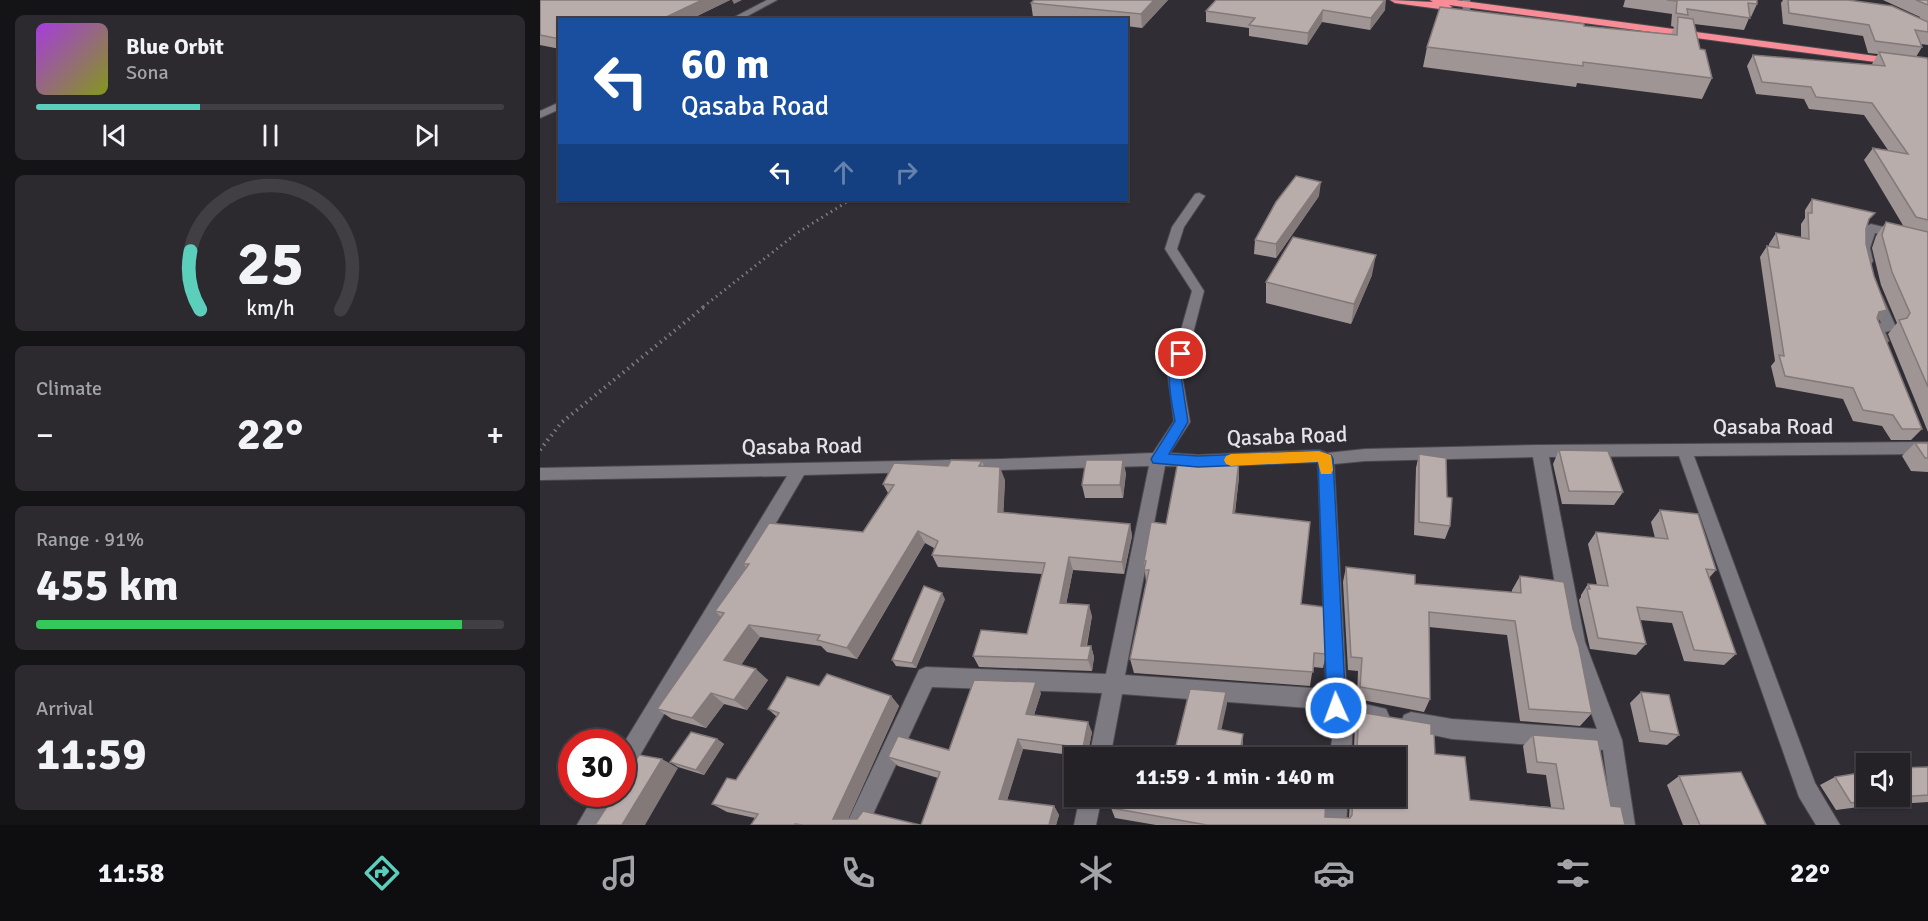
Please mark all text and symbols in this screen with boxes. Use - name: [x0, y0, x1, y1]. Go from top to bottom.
- text: Blue Orbit: [126, 33, 224, 60]
- text: 60 m: [681, 39, 770, 90]
- icon: left: [582, 42, 660, 120]
- text: Sona: [126, 60, 169, 85]
- text: Qasaba Road: [681, 90, 829, 123]
- icon: previous: [98, 119, 131, 152]
- icon: pause: [254, 119, 287, 152]
- icon: next: [410, 119, 443, 152]
- icon: left: [764, 156, 797, 189]
- icon: ahead: [827, 156, 860, 189]
- icon: right: [890, 156, 923, 189]
- text: 25: [236, 225, 304, 302]
- text: km/h: [246, 295, 294, 321]
- pin: [1155, 328, 1206, 379]
- icon: arrive: [1164, 337, 1197, 370]
- text: Climate: [36, 376, 102, 401]
- text: 22°: [237, 407, 303, 462]
- street label: Qasaba Road: [1713, 413, 1833, 440]
- text: −: [36, 415, 54, 456]
- text: +: [486, 415, 504, 456]
- street label: Qasaba Road: [1226, 420, 1348, 452]
- street label: Qasaba Road: [741, 431, 863, 461]
- text: Range · 91%: [36, 527, 144, 552]
- text: 455 km: [36, 558, 179, 613]
- position arrow: [1304, 676, 1368, 740]
- text: Arrival: [36, 696, 94, 721]
- text: 11:59: [36, 727, 146, 782]
- speed limit sign: 30: [558, 729, 636, 807]
- map controls: [1856, 753, 1910, 807]
- button: sound: [1856, 753, 1910, 807]
- text: 11:59 · 1 min · 140 m: [1135, 763, 1335, 790]
- icon: directions: [361, 852, 403, 894]
- icon: music: [599, 852, 641, 894]
- icon: phone: [837, 852, 879, 894]
- icon: climate: [1075, 852, 1117, 894]
- icon: car: [1313, 852, 1355, 894]
- icon: filters: [1552, 852, 1594, 894]
- text: 11:58: [98, 857, 164, 890]
- text: 22°: [1790, 857, 1830, 890]

